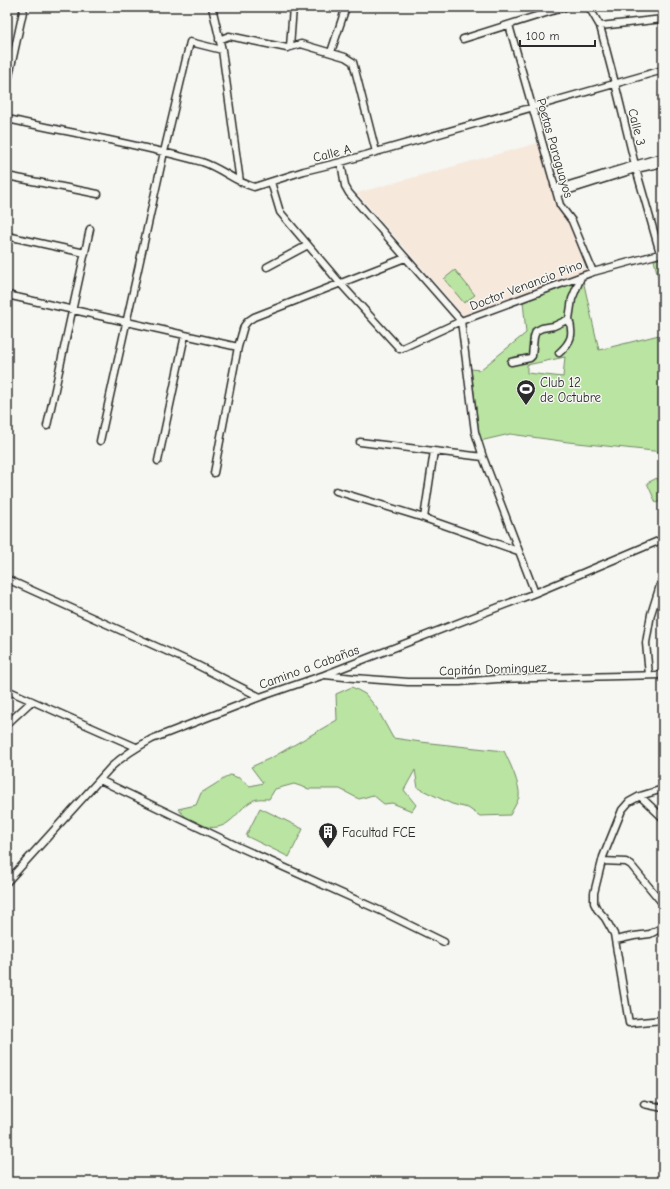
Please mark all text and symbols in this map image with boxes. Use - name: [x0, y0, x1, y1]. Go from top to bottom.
- scale bar: [520, 22, 595, 48]
- text: 100 m: [526, 29, 559, 43]
- street label: Poetas Paraguayos: [534, 96, 576, 200]
- street label: Calle 3: [625, 107, 649, 147]
- street label: Calle A: [311, 141, 353, 165]
- street label: Doctor Venancio Pino: [468, 257, 585, 313]
- place label: Club 12 de Octubre: [540, 375, 602, 405]
- sports icon: Club 12 de Octubre: [515, 378, 537, 406]
- street label: Camino a Cabañas: [257, 642, 361, 692]
- street label: Capitán Dominguez: [439, 660, 547, 678]
- building icon: Facultad FCE: [317, 821, 339, 849]
- place label: Facultad FCE: [342, 825, 416, 840]

